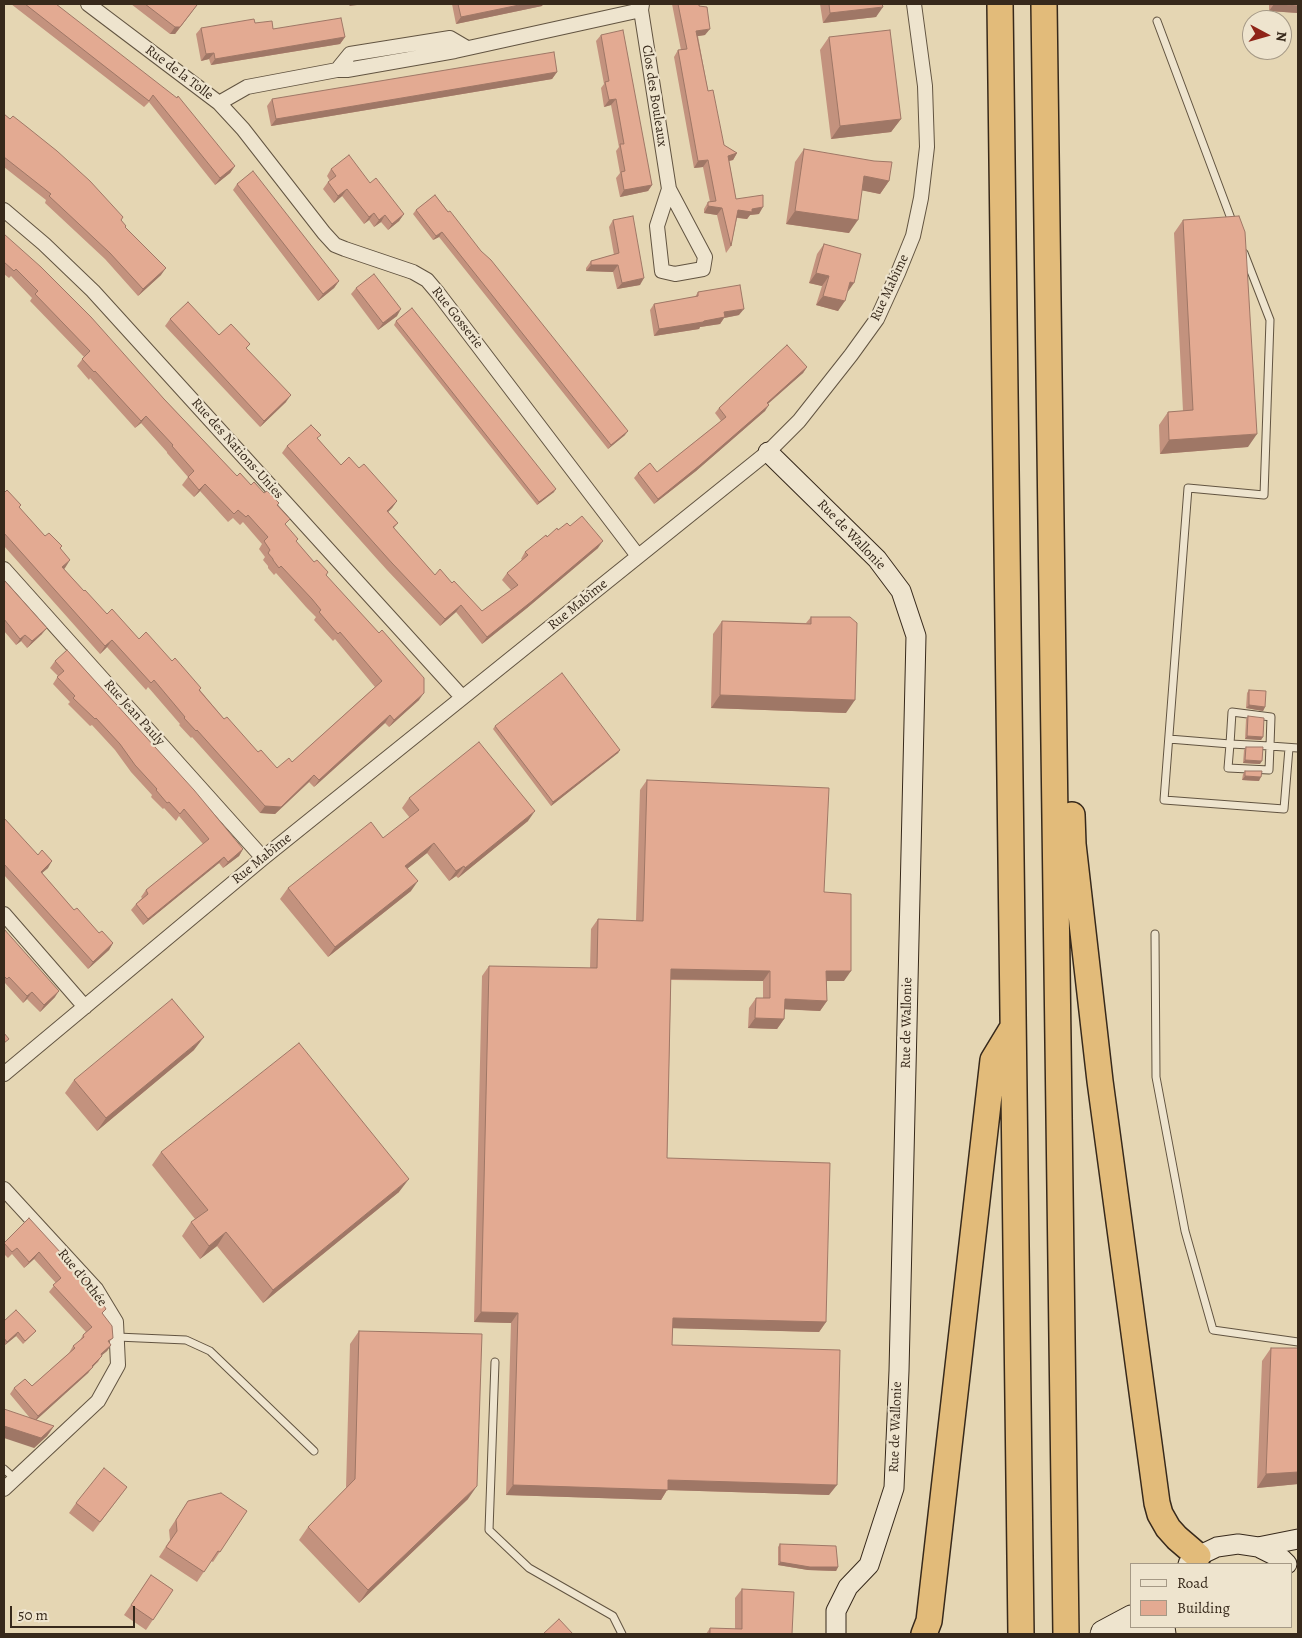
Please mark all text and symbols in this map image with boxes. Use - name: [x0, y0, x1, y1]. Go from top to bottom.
- north arrow: [1242, 10, 1292, 60]
- text: N: [1271, 30, 1291, 43]
- street label: Rue de la Tolle: [142, 42, 216, 104]
- street label: Clos des Bouleaux: [638, 44, 670, 148]
- street label: Rue Mabîme: [867, 252, 913, 324]
- street label: Rue Gosserie: [428, 284, 486, 352]
- street label: Rue des Nations-Unies: [187, 395, 287, 503]
- street label: Rue de Wallonie: [813, 496, 889, 574]
- street label: Rue Mabîme: [545, 576, 611, 634]
- street label: Rue Jean Pauly: [100, 676, 168, 750]
- street label: Rue Mabîme: [229, 830, 295, 888]
- street label: Rue de Wallonie: [898, 977, 916, 1069]
- street label: Rue d'Othée: [54, 1246, 110, 1310]
- street label: Rue de Wallonie: [886, 1381, 906, 1473]
- legend: [1130, 1563, 1292, 1628]
- text: Road: [1177, 1573, 1208, 1593]
- scale bar: [12, 1596, 138, 1628]
- text: Building: [1177, 1598, 1230, 1618]
- text: 50 m: [18, 1605, 48, 1625]

